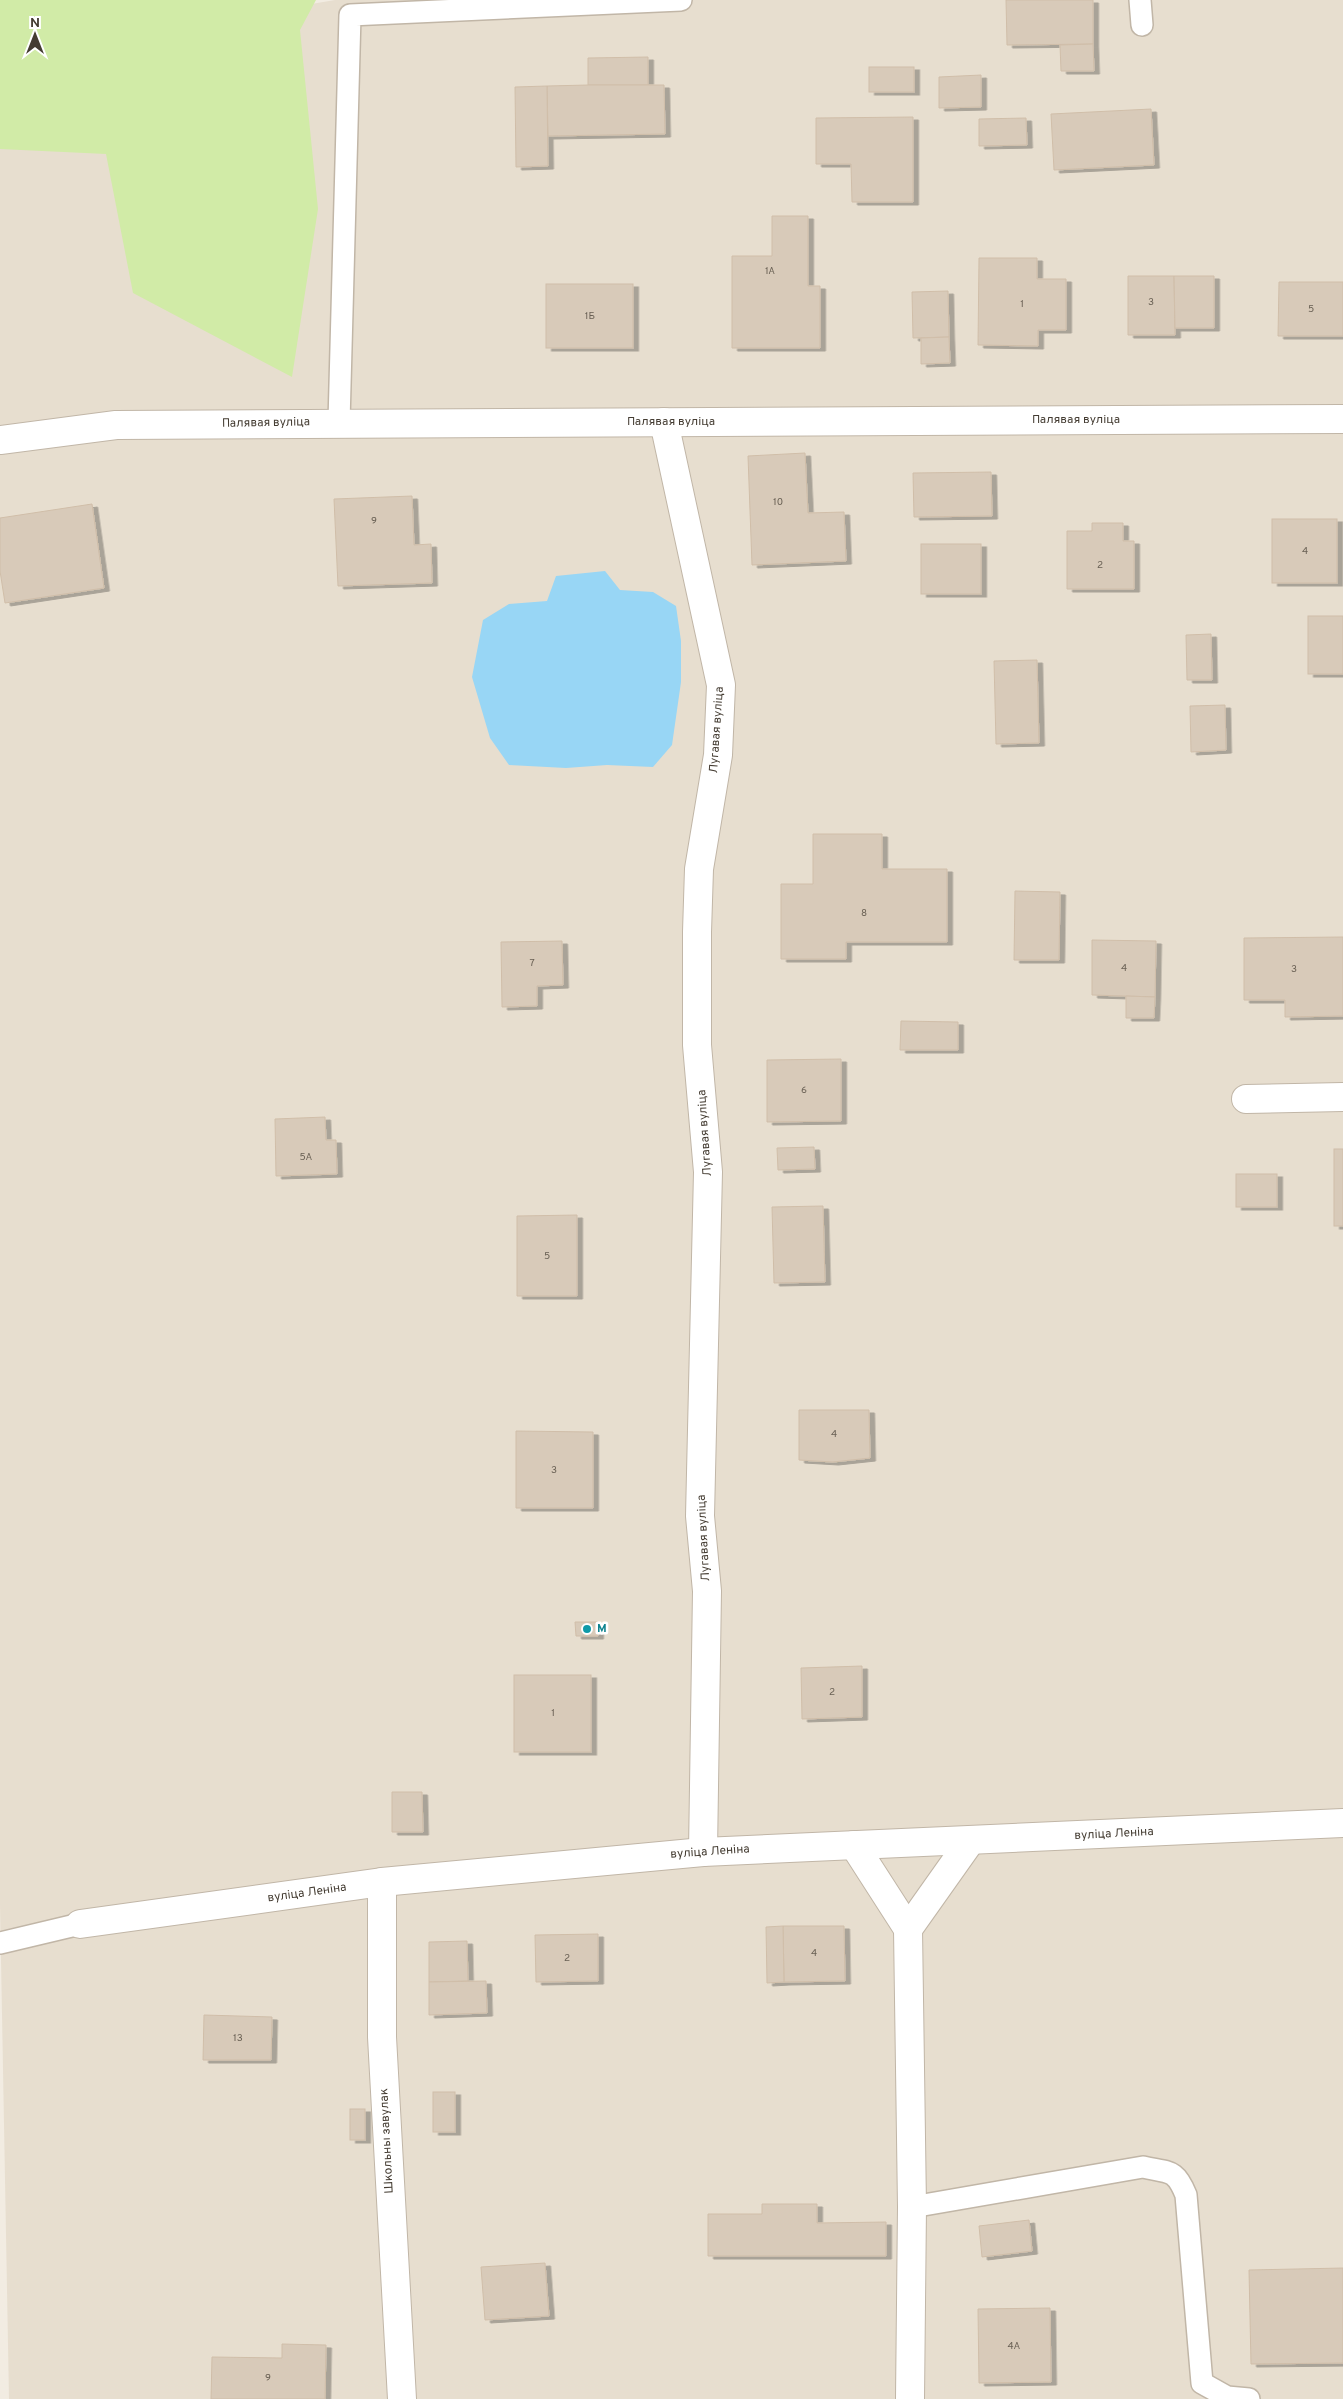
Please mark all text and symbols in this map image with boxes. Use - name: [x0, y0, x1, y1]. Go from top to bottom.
- north arrow: [10, 10, 60, 60]
- text: N: [30, 15, 40, 32]
- house number: 1А: [765, 265, 775, 278]
- house number: 3: [1148, 296, 1154, 309]
- house number: 1: [1020, 298, 1024, 311]
- house number: 5: [1308, 303, 1314, 316]
- house number: 1Б: [585, 310, 595, 323]
- street label: Палявая вуліца: [1032, 412, 1120, 428]
- street label: Палявая вуліца: [222, 414, 310, 432]
- street label: Палявая вуліца: [627, 414, 715, 430]
- house number: 10: [773, 496, 783, 509]
- house number: 9: [371, 515, 377, 528]
- house number: 4: [1302, 545, 1308, 558]
- house number: 2: [1097, 559, 1103, 572]
- street label: Лугавая вуліца: [706, 686, 728, 774]
- house number: 8: [861, 907, 867, 920]
- house number: 7: [529, 957, 535, 970]
- house number: 4: [1121, 962, 1127, 975]
- house number: 3: [1291, 963, 1297, 976]
- house number: 6: [801, 1084, 807, 1097]
- street label: Лугавая вуліца: [694, 1089, 716, 1177]
- house number: 5А: [300, 1151, 313, 1164]
- house number: 5: [544, 1250, 550, 1263]
- house number: 4: [831, 1428, 837, 1441]
- house number: 3: [551, 1464, 557, 1477]
- street label: Лугавая вуліца: [694, 1494, 714, 1582]
- place label: M: [597, 1621, 607, 1637]
- marker: M: [581, 1623, 593, 1635]
- house number: 2: [829, 1686, 835, 1699]
- house number: 1: [551, 1707, 555, 1720]
- street label: вуліца Леніна: [1074, 1824, 1154, 1844]
- street label: вуліца Леніна: [670, 1841, 750, 1863]
- street label: вуліца Леніна: [267, 1880, 347, 1906]
- house number: 4: [811, 1947, 817, 1960]
- house number: 2: [564, 1952, 570, 1965]
- house number: 13: [233, 2032, 243, 2045]
- street label: Школьны завулак: [376, 2088, 398, 2194]
- house number: 4А: [1008, 2340, 1021, 2353]
- house number: 9: [265, 2372, 271, 2385]

